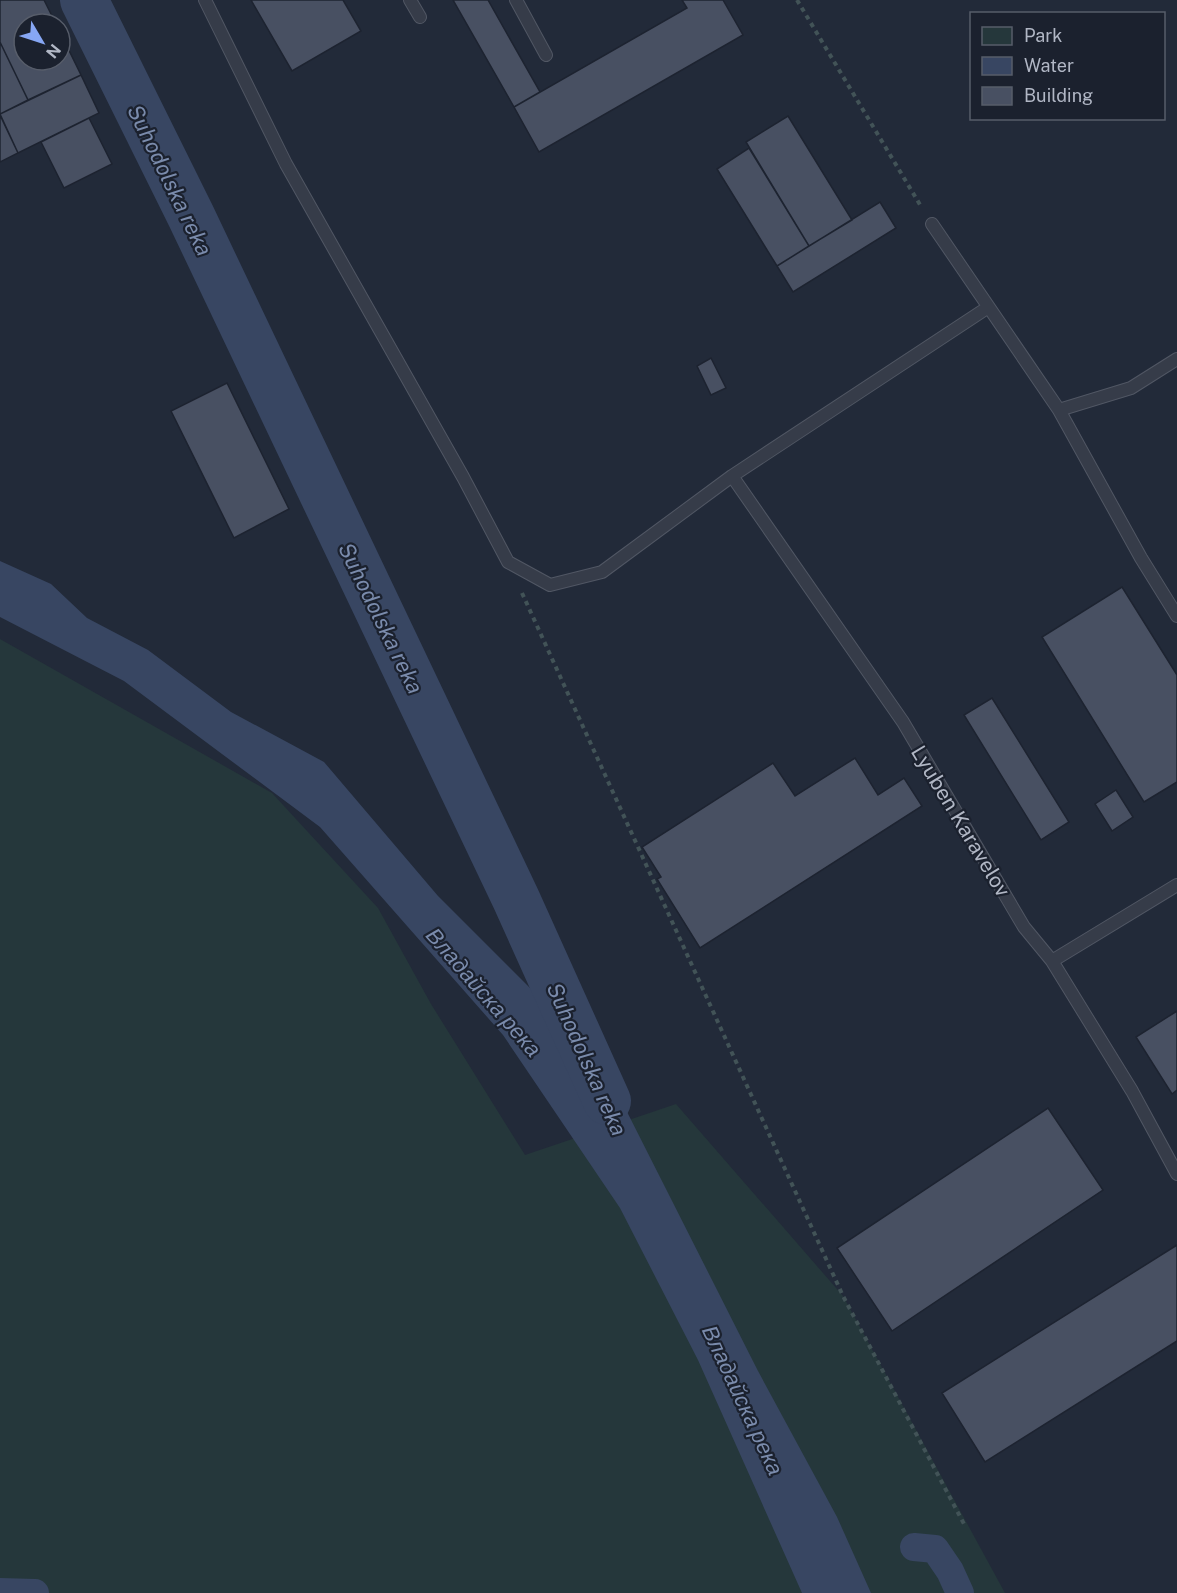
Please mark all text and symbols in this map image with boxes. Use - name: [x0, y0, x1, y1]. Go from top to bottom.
- north arrow: [12, 12, 72, 72]
- legend: [970, 12, 1165, 120]
- text: Park: [1024, 25, 1062, 46]
- text: N: [42, 40, 65, 62]
- text: Water: [1024, 55, 1074, 76]
- text: Building: [1024, 85, 1093, 106]
- water label: Suhodolska reka: [122, 100, 218, 260]
- water label: Suhodolska reka: [333, 538, 429, 698]
- street label: Lyuben Karavelov: [906, 741, 1016, 901]
- water label: Владайска река: [421, 922, 547, 1062]
- water label: Suhodolska reka: [542, 978, 632, 1140]
- water label: Владайска река: [697, 1321, 789, 1479]

